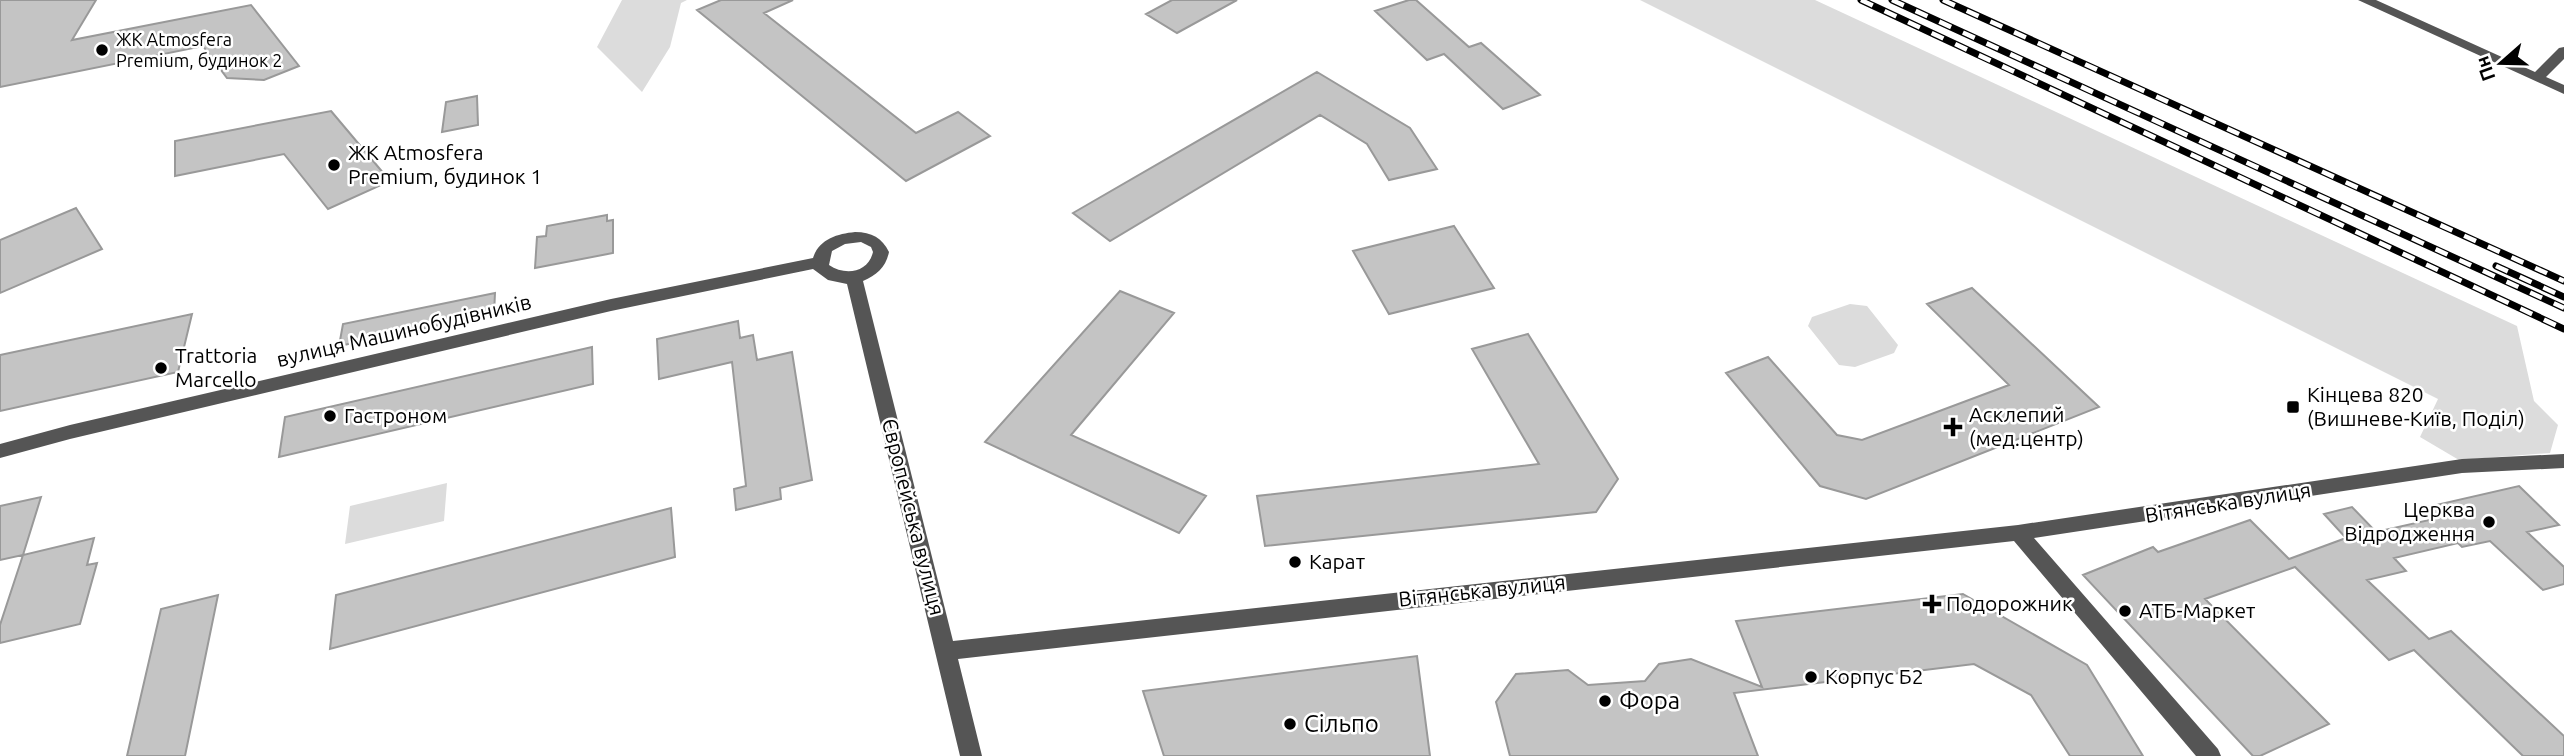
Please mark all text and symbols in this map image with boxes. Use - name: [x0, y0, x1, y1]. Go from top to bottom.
- north arrow: [2466, 28, 2536, 98]
- place label: ЖК Atmosfera Premium, будинок 2: [116, 29, 283, 70]
- marker: ЖК Atmosfera Premium, будинок 2: [94, 42, 110, 58]
- text: Пн: [2470, 53, 2500, 84]
- place label: ЖК Atmosfera Premium, будинок 1: [348, 140, 542, 188]
- marker: ЖК Atmosfera Premium, будинок 1: [326, 157, 342, 173]
- street label: вулиця Машинобудівників: [274, 289, 534, 371]
- place label: Trattoria Marcello: [175, 343, 257, 391]
- marker: Trattoria Marcello: [153, 360, 169, 376]
- place label: Кінцева 820 (Вишневе-Київ, Поділ): [2307, 382, 2525, 430]
- marker: Кінцева 820 (Вишневе-Київ, Поділ): [2285, 399, 2301, 415]
- place label: Асклепий (мед.центр): [1969, 402, 2084, 450]
- place label: Гастроном: [344, 403, 447, 427]
- marker: Гастроном: [322, 408, 338, 424]
- street label: Європейська вулиця: [878, 416, 950, 618]
- marker: Асклепий (мед.центр): [1943, 417, 1963, 437]
- street label: Вітянська вулиця: [2143, 477, 2313, 527]
- place label: Церква Відродження: [2344, 497, 2475, 545]
- marker: Церква Відродження: [2481, 514, 2497, 530]
- place label: Карат: [1309, 549, 1366, 573]
- marker: Карат: [1287, 554, 1303, 570]
- street label: Вітянська вулиця: [1397, 569, 1567, 611]
- place label: Подорожник: [1946, 591, 2073, 615]
- marker: Подорожник: [1924, 596, 1940, 612]
- place label: АТБ-Маркет: [2139, 598, 2256, 622]
- marker: АТБ-Маркет: [2117, 603, 2133, 619]
- place label: Корпус Б2: [1825, 664, 1924, 688]
- marker: Корпус Б2: [1803, 669, 1819, 685]
- place label: Фора: [1619, 687, 1680, 714]
- marker: Фора: [1597, 693, 1613, 709]
- place label: Сільпо: [1304, 710, 1379, 737]
- marker: Сільпо: [1282, 716, 1298, 732]

